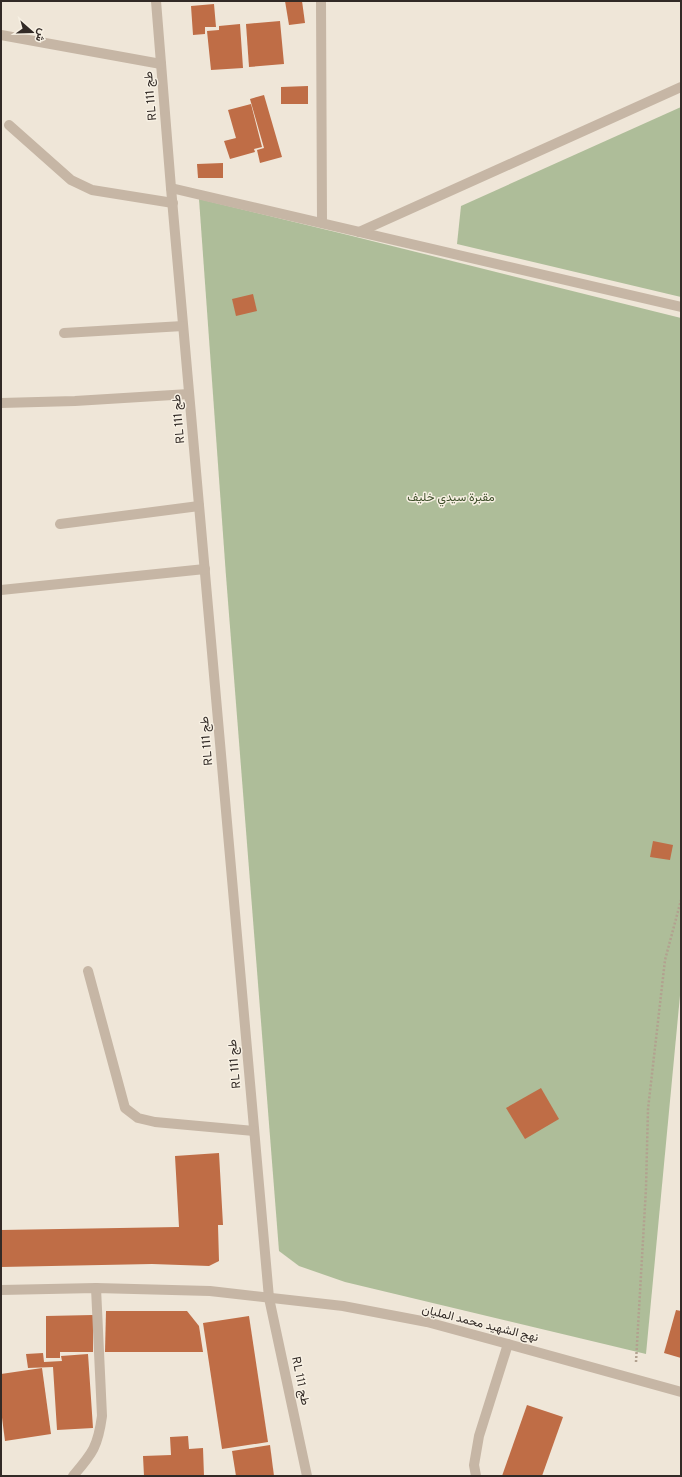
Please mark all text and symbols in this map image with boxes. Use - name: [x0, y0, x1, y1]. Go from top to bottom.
- north arrow: [12, 12, 52, 52]
- text: ش: [32, 26, 49, 44]
- street label: RL طج 111: [141, 70, 161, 121]
- street label: RL طج 111: [169, 393, 189, 444]
- park label: مقبرة سيدي خليف: [407, 490, 495, 507]
- street label: RL طج 111: [197, 715, 217, 766]
- street label: RL طج 111: [225, 1038, 245, 1089]
- street label: نهج الشهيد محمد المليان: [420, 1302, 540, 1346]
- street label: RL طج 111: [287, 1355, 313, 1407]

